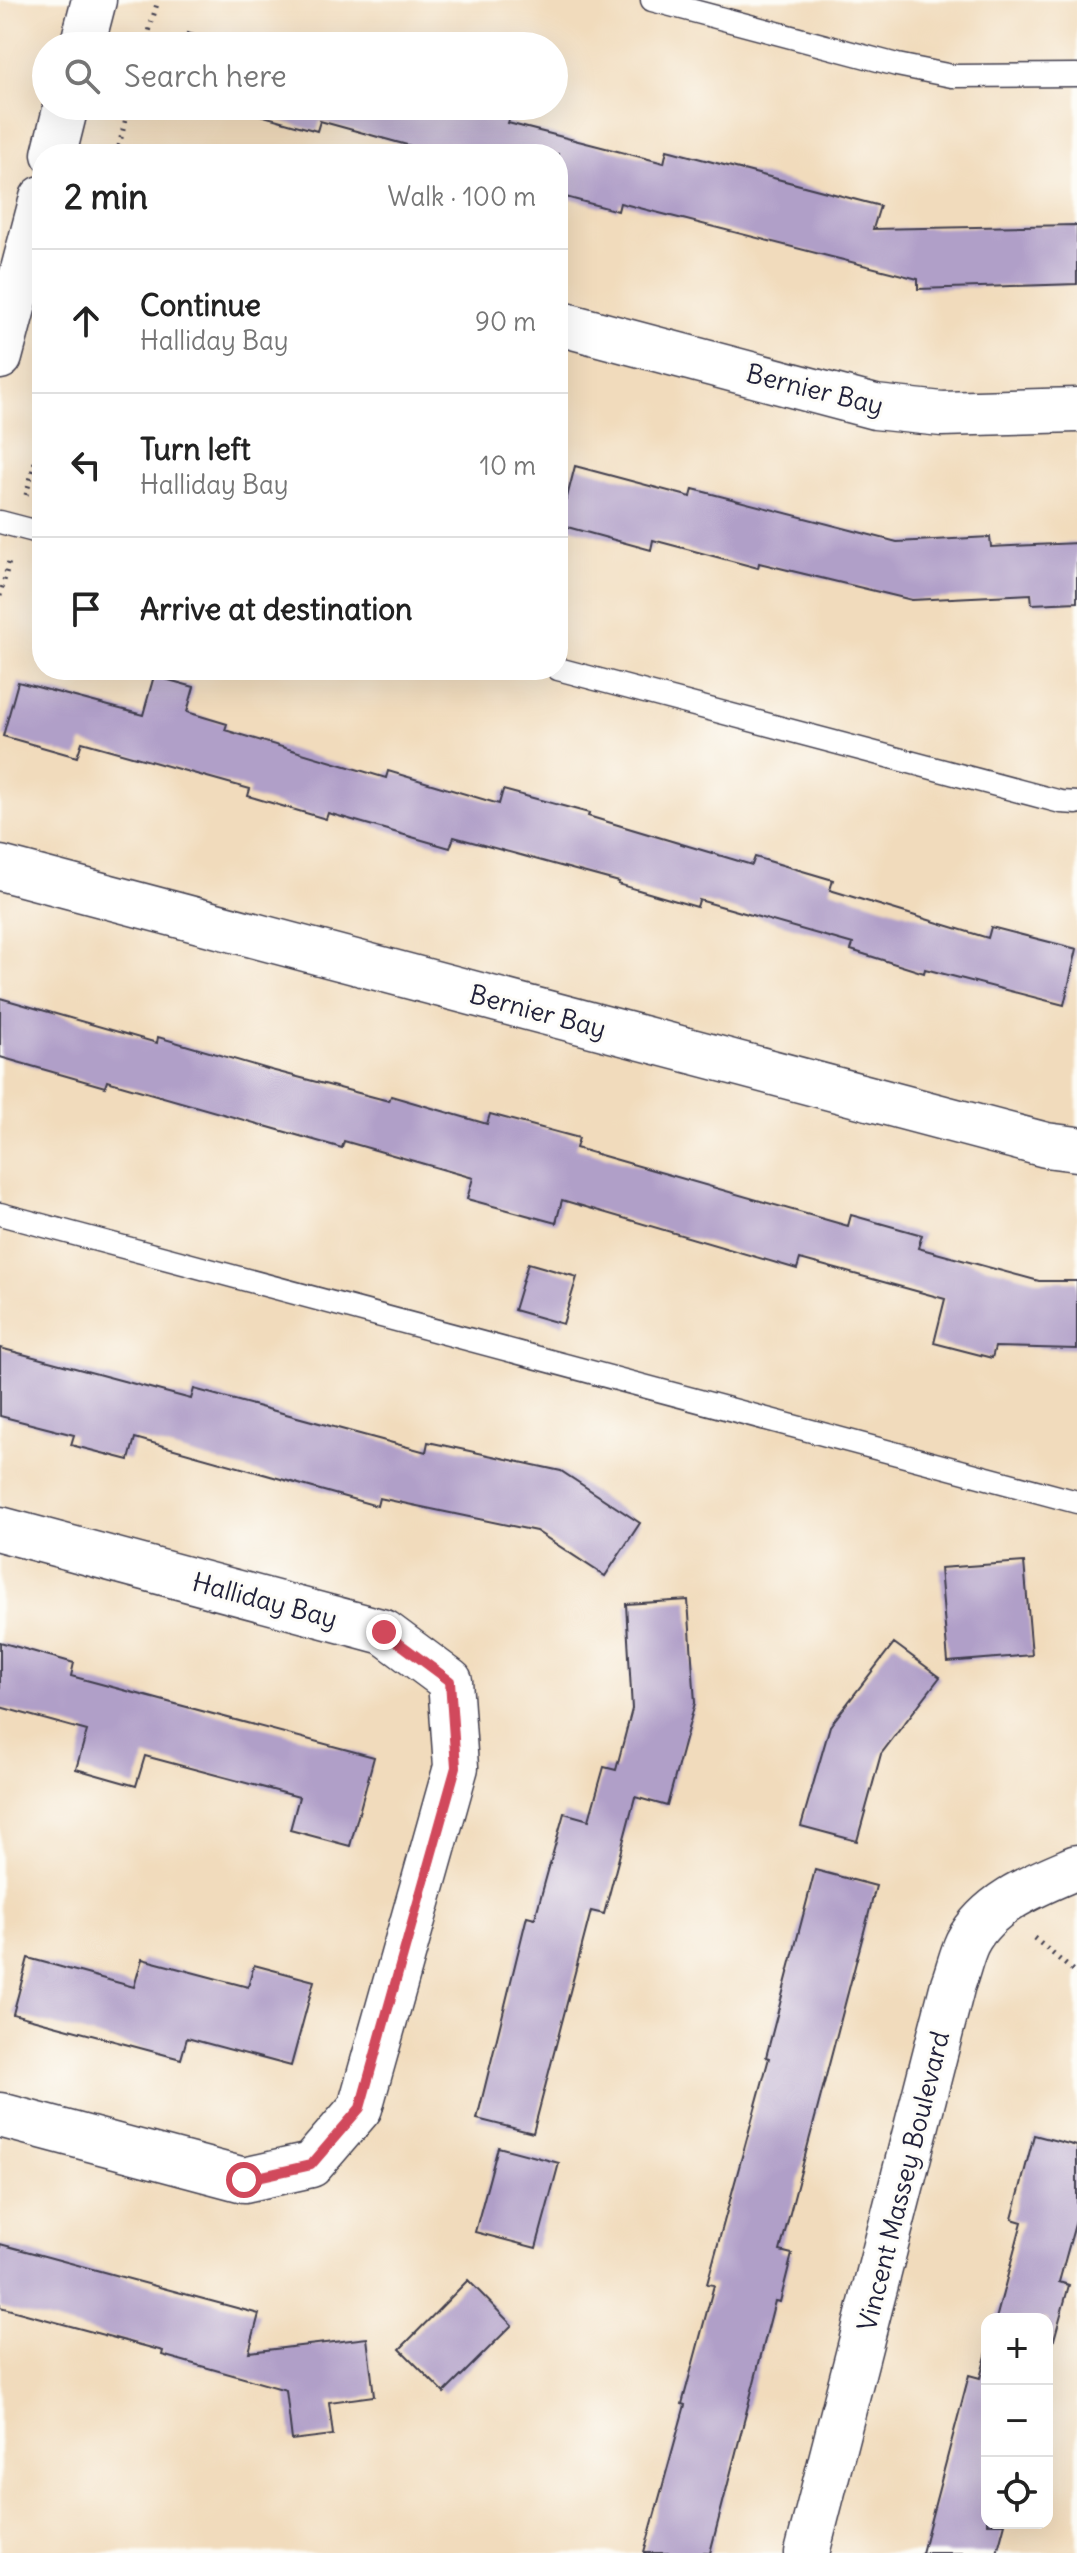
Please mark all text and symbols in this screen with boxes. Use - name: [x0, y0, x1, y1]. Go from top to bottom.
- search box: [32, 32, 568, 120]
- icon: search: [60, 54, 104, 98]
- text: Search here: [124, 57, 287, 95]
- text: 2 min: [64, 175, 148, 218]
- text: Walk · 100 m: [388, 180, 536, 213]
- text: Continue: [140, 286, 261, 324]
- icon: ahead: [64, 299, 108, 343]
- text: 90 m: [475, 305, 536, 338]
- text: Halliday Bay: [140, 324, 288, 357]
- street label: Bernier Bay: [743, 356, 887, 422]
- text: Turn left: [140, 430, 251, 468]
- icon: left: [64, 443, 108, 487]
- text: 10 m: [480, 449, 536, 482]
- text: Halliday Bay: [140, 468, 288, 501]
- icon: arrive: [64, 587, 108, 631]
- text: Arrive at destination: [140, 590, 412, 628]
- street label: Bernier Bay: [466, 977, 610, 1045]
- street label: Halliday Bay: [189, 1565, 341, 1635]
- route end: [366, 1614, 402, 1650]
- street label: Vincent Massey Boulevard: [850, 2028, 956, 2334]
- route start: [226, 2162, 262, 2198]
- map controls: [981, 2313, 1053, 2529]
- button: +: [981, 2313, 1053, 2385]
- button: −: [981, 2385, 1053, 2457]
- button: locate: [981, 2457, 1053, 2529]

